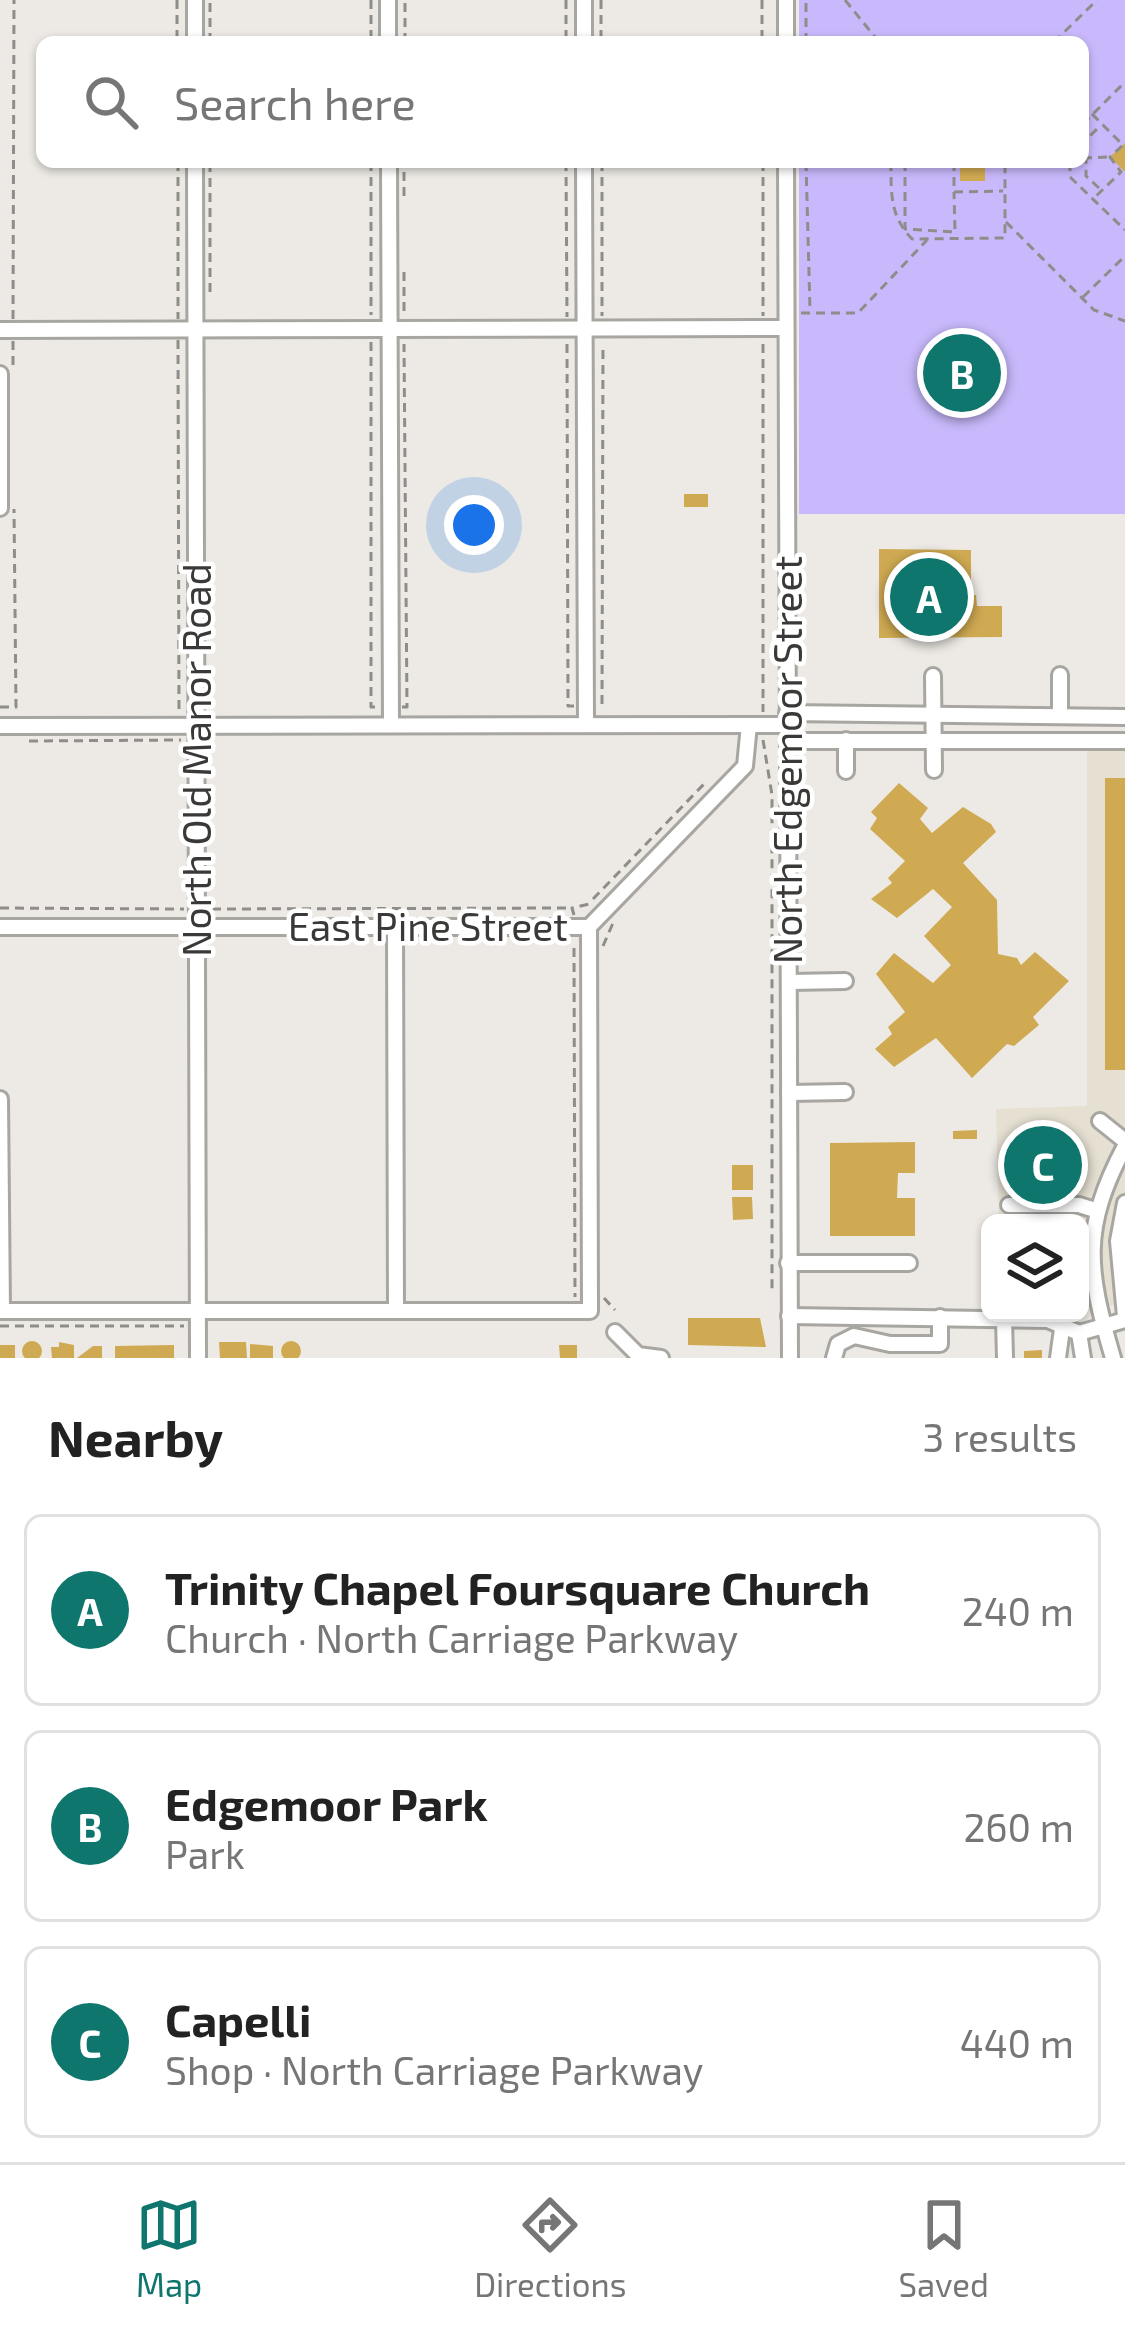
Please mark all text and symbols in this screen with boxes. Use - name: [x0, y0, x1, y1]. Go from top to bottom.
- search box: [36, 36, 1089, 168]
- icon: search: [78, 69, 144, 135]
- text: Search here: [174, 75, 416, 129]
- pin: B: [923, 328, 1001, 418]
- your location: [444, 495, 504, 555]
- pin: A: [890, 552, 968, 642]
- street label: North Edgemoor Street: [763, 556, 810, 964]
- street label: North Old Manor Road: [172, 563, 219, 957]
- street label: East Pine Street: [288, 902, 568, 949]
- pin: C: [1004, 1120, 1082, 1210]
- map controls: [981, 1214, 1089, 1322]
- button: layers: [981, 1214, 1089, 1322]
- text: Nearby: [48, 1406, 223, 1467]
- text: 3 results: [923, 1413, 1077, 1460]
- text: Trinity Chapel Foursquare Church: [165, 1560, 870, 1614]
- text: A: [77, 1587, 103, 1634]
- text: 240 m: [962, 1587, 1074, 1634]
- text: Church · North Carriage Parkway: [165, 1614, 738, 1661]
- text: Edgemoor Park: [165, 1776, 488, 1830]
- text: B: [78, 1803, 102, 1850]
- text: 260 m: [963, 1803, 1074, 1850]
- text: Park: [165, 1830, 245, 1877]
- text: Capelli: [165, 1992, 311, 2046]
- text: C: [79, 2019, 101, 2066]
- text: 440 m: [960, 2019, 1074, 2066]
- text: Shop · North Carriage Parkway: [165, 2046, 703, 2093]
- tab: Map: [136, 2192, 202, 2304]
- tab: Directions: [474, 2192, 626, 2304]
- tab: Saved: [898, 2192, 989, 2304]

